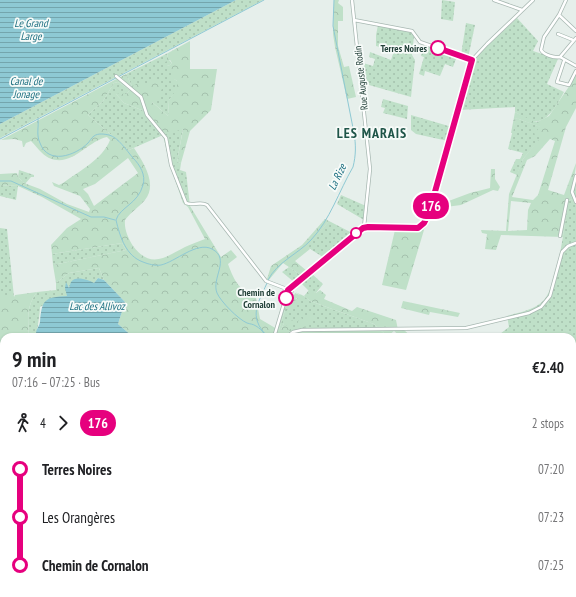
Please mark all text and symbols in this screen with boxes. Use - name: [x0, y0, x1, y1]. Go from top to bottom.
- water label: Le Grand Large: [14, 16, 50, 43]
- marker: Terres Noires: [430, 40, 446, 56]
- place label: Terres Noires: [381, 42, 427, 55]
- street label: Rue Auguste Rodin: [351, 45, 371, 111]
- water label: Canal de Jonage: [10, 74, 44, 101]
- district label: LES MARAIS: [337, 124, 407, 142]
- water label: La Rize: [325, 160, 350, 192]
- line badge: 176: [408, 193, 454, 219]
- text: 176: [421, 197, 441, 215]
- unlabelled marker: [350, 227, 362, 239]
- place label: Chemin de Cornalon: [238, 286, 276, 311]
- marker: Chemin de Cornalon: [278, 290, 294, 306]
- water label: Lac des Allivoz: [69, 299, 126, 313]
- text: 9 min: [12, 345, 56, 373]
- text: €2.40: [532, 358, 564, 377]
- text: 07:16 – 07:25 · Bus: [12, 374, 100, 391]
- icon: walk: [12, 412, 34, 434]
- icon: forward: [52, 412, 74, 434]
- text: 176: [88, 414, 108, 432]
- text: 4: [40, 415, 46, 432]
- text: 2 stops: [532, 415, 564, 432]
- text: Terres Noires: [42, 460, 112, 479]
- text: 07:20: [538, 461, 564, 478]
- text: Les Orangères: [42, 508, 115, 527]
- text: 07:23: [538, 509, 564, 526]
- text: Chemin de Cornalon: [42, 556, 149, 575]
- text: 07:25: [538, 557, 564, 574]

